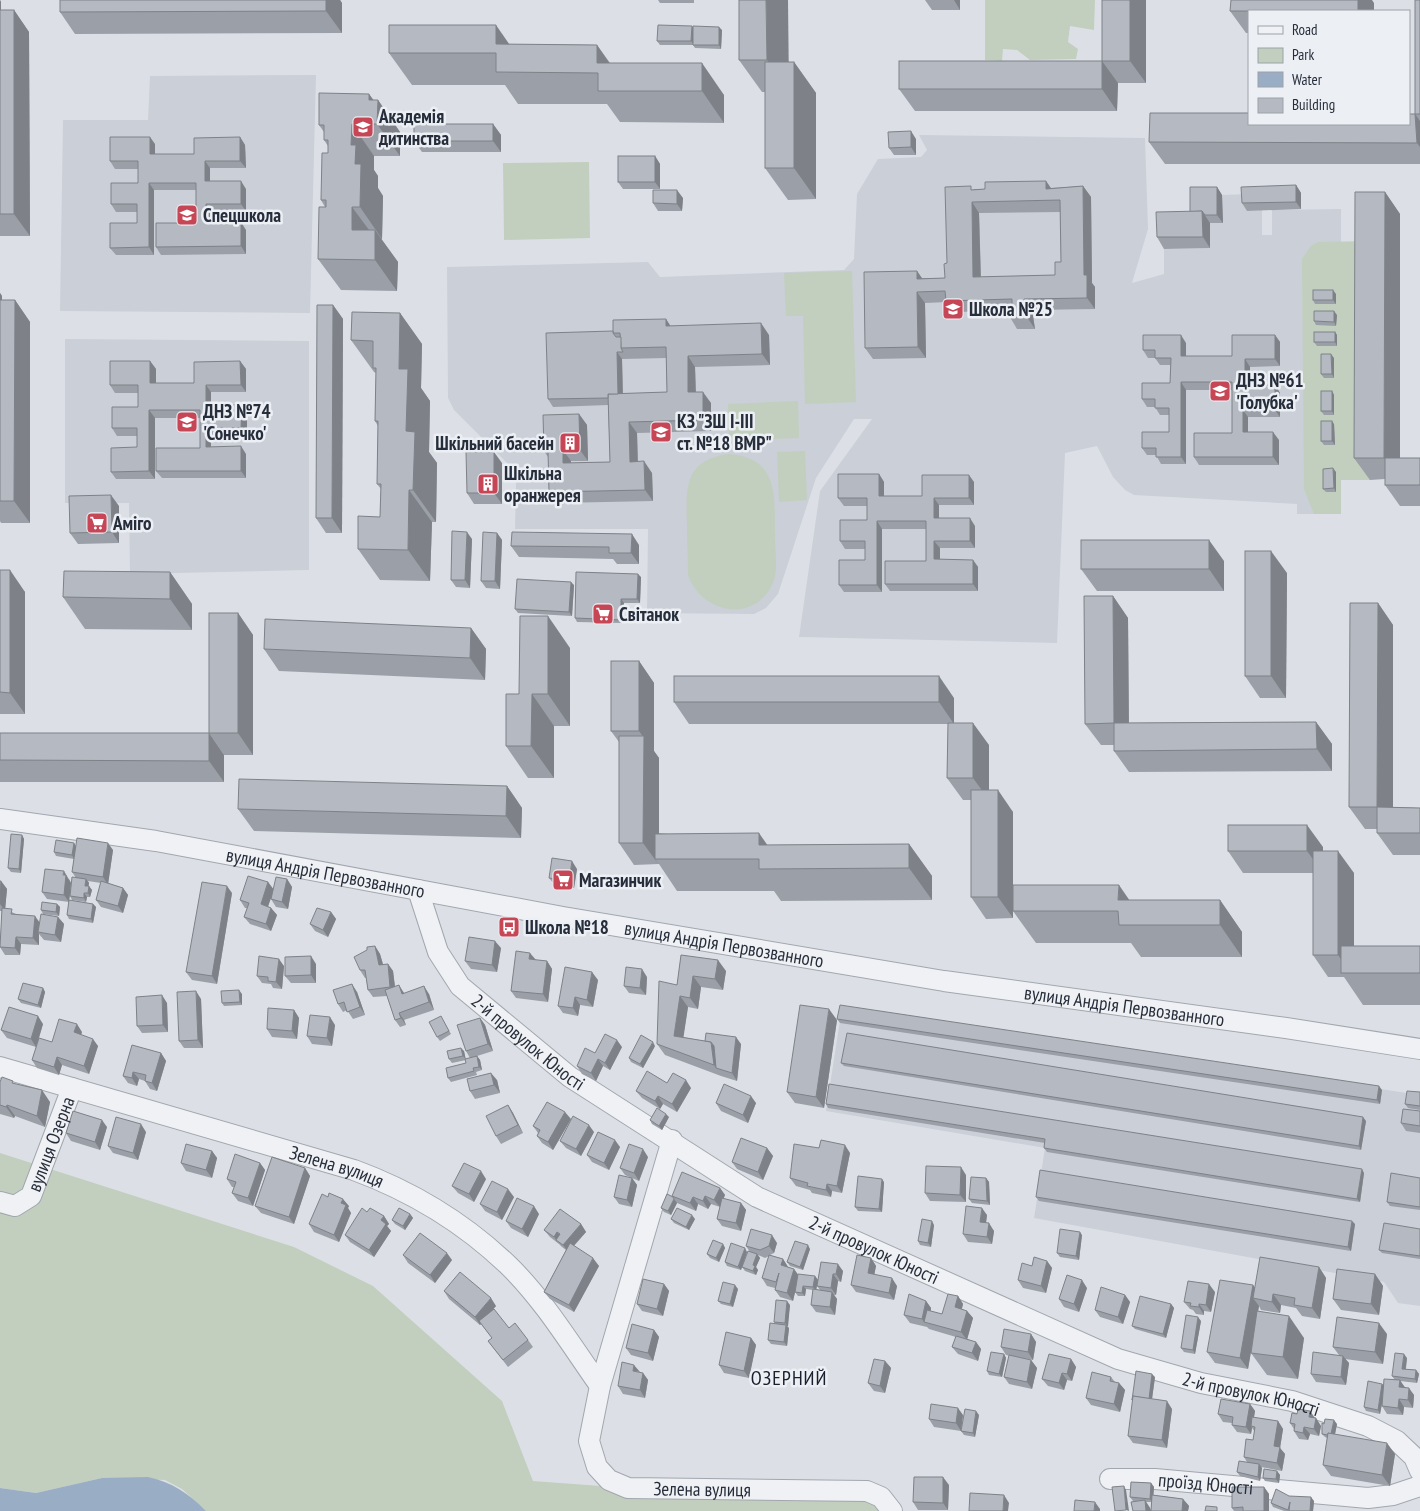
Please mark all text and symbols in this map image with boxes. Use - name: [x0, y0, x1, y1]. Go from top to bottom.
- legend: [1248, 10, 1410, 125]
- text: Road: [1292, 20, 1318, 39]
- text: Park: [1292, 45, 1314, 64]
- text: Water: [1292, 70, 1323, 89]
- text: Building: [1292, 95, 1335, 114]
- place label: Академія дитинства: [378, 104, 449, 150]
- school or university icon: Академія дитинства: [351, 115, 375, 139]
- school or university icon: Спецшкола: [175, 203, 199, 227]
- place label: Спецшкола: [203, 203, 281, 227]
- school or university icon: Школа №25: [941, 297, 965, 321]
- place label: Школа №25: [969, 297, 1053, 321]
- place label: ДНЗ №61 'Голубка': [1236, 368, 1304, 414]
- school or university icon: ДНЗ №61 'Голубка': [1208, 379, 1232, 403]
- place label: ДНЗ №74 'Сонечко': [203, 399, 271, 445]
- place label: КЗ "ЗШ І-ІІІ ст. №18 ВМР": [677, 409, 772, 455]
- school or university icon: ДНЗ №74 'Сонечко': [175, 410, 199, 434]
- school or university icon: КЗ "ЗШ І-ІІІ ст. №18 ВМР": [649, 420, 673, 444]
- place label: Шкільний басейн: [435, 431, 554, 455]
- building icon: Шкільний басейн: [558, 431, 582, 455]
- place label: Шкільна оранжерея: [504, 461, 581, 507]
- building icon: Шкільна оранжерея: [476, 472, 500, 496]
- supermarket icon: Аміго: [85, 511, 109, 535]
- place label: Аміго: [112, 511, 152, 535]
- supermarket icon: Світанок: [591, 602, 615, 626]
- place label: Світанок: [619, 602, 679, 626]
- street label: вулиця Андрія Первозванного: [224, 842, 427, 903]
- supermarket icon: Магазинчик: [551, 868, 575, 892]
- place label: Магазинчик: [579, 868, 661, 892]
- bus stop icon: Школа №18: [497, 915, 521, 939]
- place label: Школа №18: [525, 915, 609, 939]
- street label: вулиця Андрія Первозванного: [623, 916, 826, 973]
- street label: вулиця Андрія Первозванного: [1023, 980, 1226, 1031]
- street label: 2-й провулок Юності: [467, 988, 590, 1096]
- street label: вулиця Озерна: [22, 1093, 80, 1195]
- street label: Зелена вулиця: [287, 1140, 388, 1193]
- street label: 2-й провулок Юності: [805, 1210, 943, 1289]
- district label: ОЗЕРНИЙ: [751, 1365, 827, 1391]
- street label: 2-й провулок Юності: [1180, 1366, 1323, 1421]
- street label: проїзд Юності: [1157, 1467, 1254, 1500]
- street label: Зелена вулиця: [653, 1476, 751, 1502]

